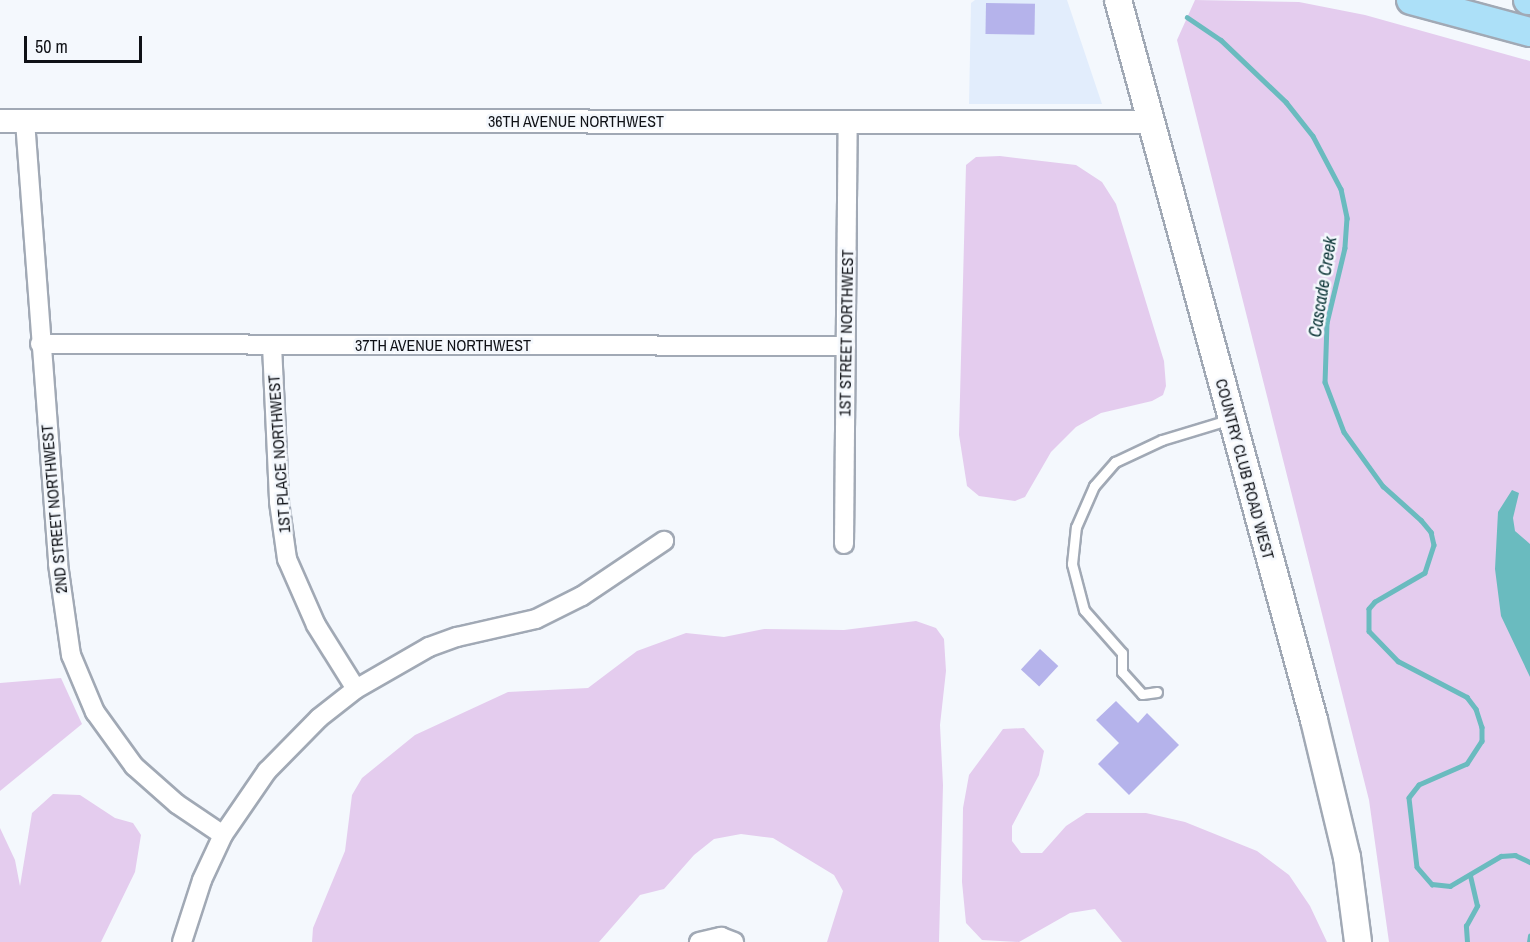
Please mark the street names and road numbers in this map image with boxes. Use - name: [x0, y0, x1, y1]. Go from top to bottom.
- street label: 36TH AVENUE NORTHWEST: [488, 111, 664, 131]
- street label: 1ST STREET NORTHWEST: [835, 249, 857, 417]
- street label: 37TH AVENUE NORTHWEST: [355, 335, 531, 355]
- street label: 1ST PLACE NORTHWEST: [264, 374, 294, 534]
- street label: COUNTRY CLUB ROAD WEST: [1212, 376, 1278, 562]
- street label: 2ND STREET NORTHWEST: [37, 424, 71, 594]

